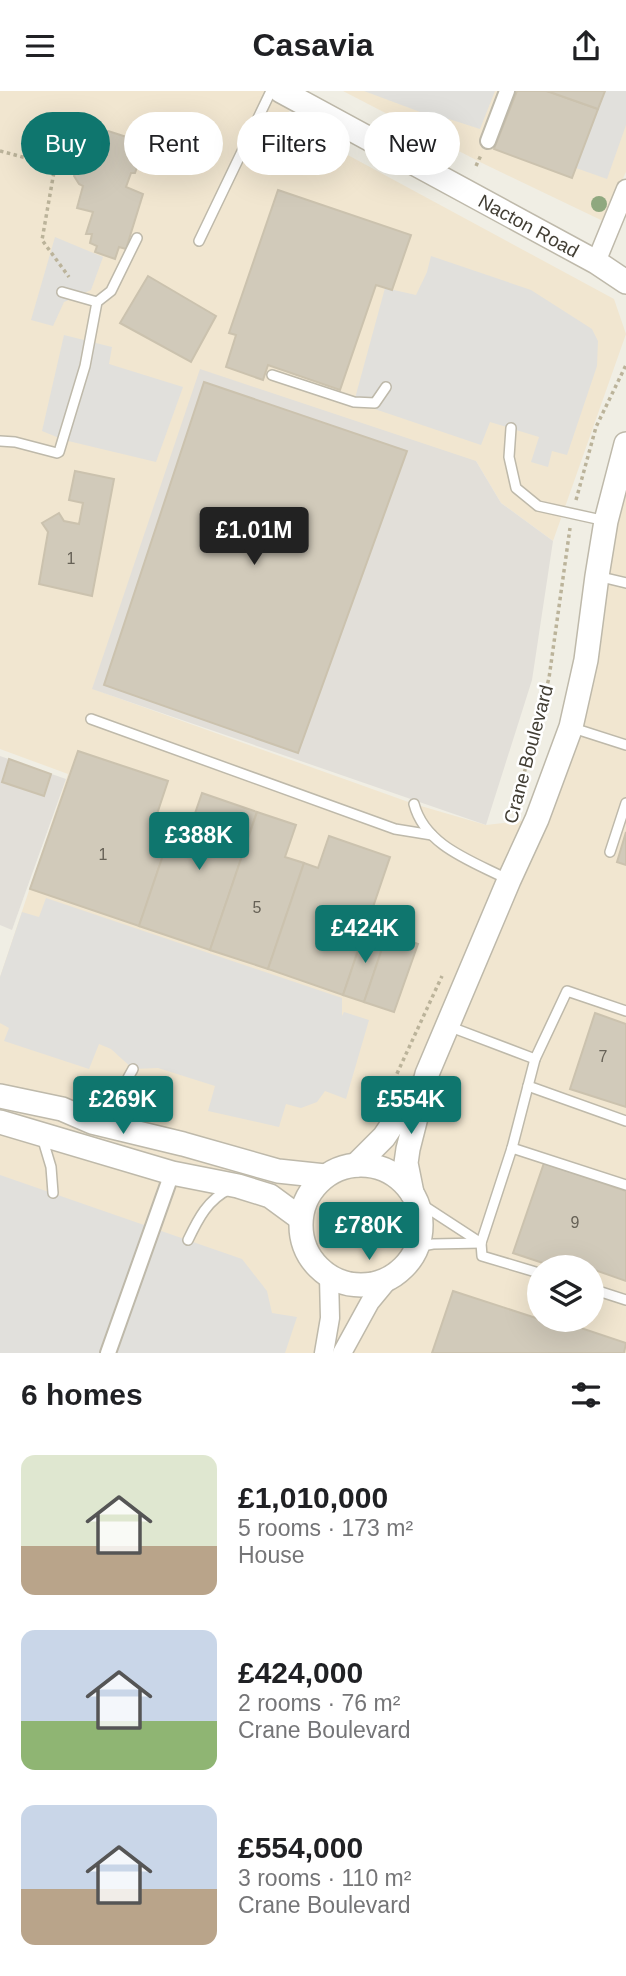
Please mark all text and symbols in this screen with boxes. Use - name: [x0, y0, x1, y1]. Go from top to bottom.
- icon: menu: [21, 27, 59, 65]
- text: Casavia: [253, 27, 373, 63]
- icon: share: [567, 27, 605, 65]
- chip: Buy: [21, 112, 110, 175]
- chip: Rent: [124, 112, 223, 175]
- chip: Filters: [237, 112, 350, 175]
- chip: New: [364, 112, 460, 175]
- street label: Nacton Road: [475, 190, 582, 262]
- pin: £1.01M: [197, 507, 311, 567]
- text: £1.01M: [216, 517, 292, 543]
- house number: 1: [67, 550, 76, 567]
- street label: Crane Boulevard: [500, 683, 557, 826]
- pin: £388K: [150, 813, 248, 872]
- text: £388K: [165, 822, 233, 848]
- house number: 1: [99, 846, 108, 863]
- house number: 5: [253, 899, 262, 916]
- pin: £424K: [316, 905, 414, 965]
- text: £424K: [331, 915, 399, 941]
- house number: 7: [599, 1048, 608, 1065]
- pin: £269K: [74, 1077, 172, 1136]
- pin: £554K: [362, 1077, 460, 1136]
- text: £269K: [89, 1086, 157, 1112]
- text: £554K: [377, 1086, 445, 1112]
- pin: £780K: [320, 1203, 418, 1262]
- text: £780K: [335, 1212, 403, 1238]
- house number: 9: [571, 1214, 580, 1231]
- map controls: [527, 1255, 604, 1332]
- button: layers: [527, 1255, 604, 1332]
- icon: filters: [567, 1376, 605, 1414]
- text: 6 homes: [21, 1378, 143, 1411]
- text: £1,010,000: [238, 1481, 388, 1514]
- icon: home: [77, 1483, 161, 1567]
- text: 5 rooms · 173 m²: [238, 1515, 413, 1541]
- text: House: [238, 1542, 304, 1568]
- text: £424,000: [238, 1656, 363, 1689]
- icon: home: [77, 1658, 161, 1742]
- text: 2 rooms · 76 m²: [238, 1690, 400, 1716]
- text: Crane Boulevard: [238, 1717, 411, 1743]
- text: £554,000: [238, 1831, 363, 1864]
- icon: home: [77, 1833, 161, 1917]
- text: 3 rooms · 110 m²: [238, 1865, 411, 1891]
- text: Crane Boulevard: [238, 1892, 411, 1918]

